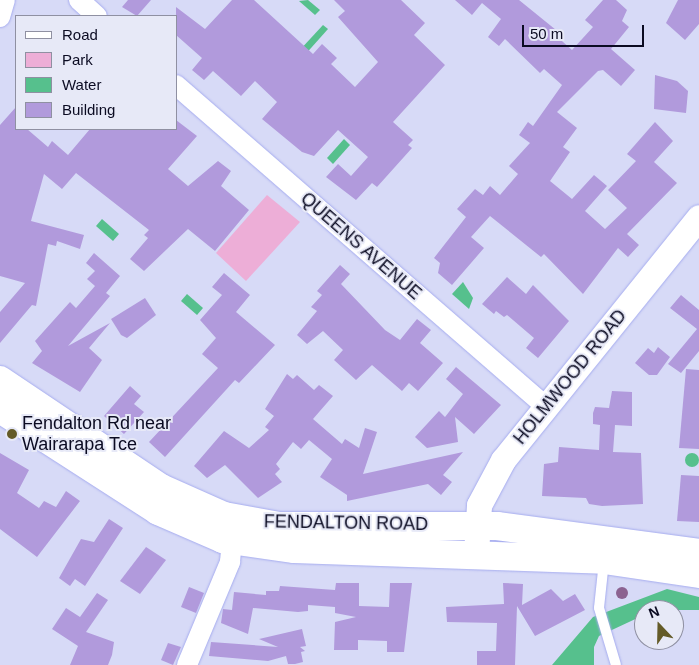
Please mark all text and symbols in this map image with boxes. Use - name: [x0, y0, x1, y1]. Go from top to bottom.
- legend: [15, 15, 178, 130]
- scale bar: [524, 15, 646, 47]
- text: 50 m: [530, 25, 563, 42]
- text: Road: [62, 26, 98, 43]
- text: Park: [62, 51, 93, 68]
- text: Water: [62, 76, 101, 93]
- text: Building: [62, 101, 115, 118]
- street label: QUEENS AVENUE: [296, 187, 426, 305]
- street label: HOLMWOOD ROAD: [509, 305, 631, 449]
- place label: Fendalton Rd near Wairarapa Tce: [22, 413, 171, 456]
- marker: Fendalton Rd near Wairarapa Tce: [6, 428, 18, 440]
- street label: FENDALTON ROAD: [264, 511, 428, 535]
- north arrow: [634, 600, 684, 650]
- text: N: [646, 603, 662, 621]

